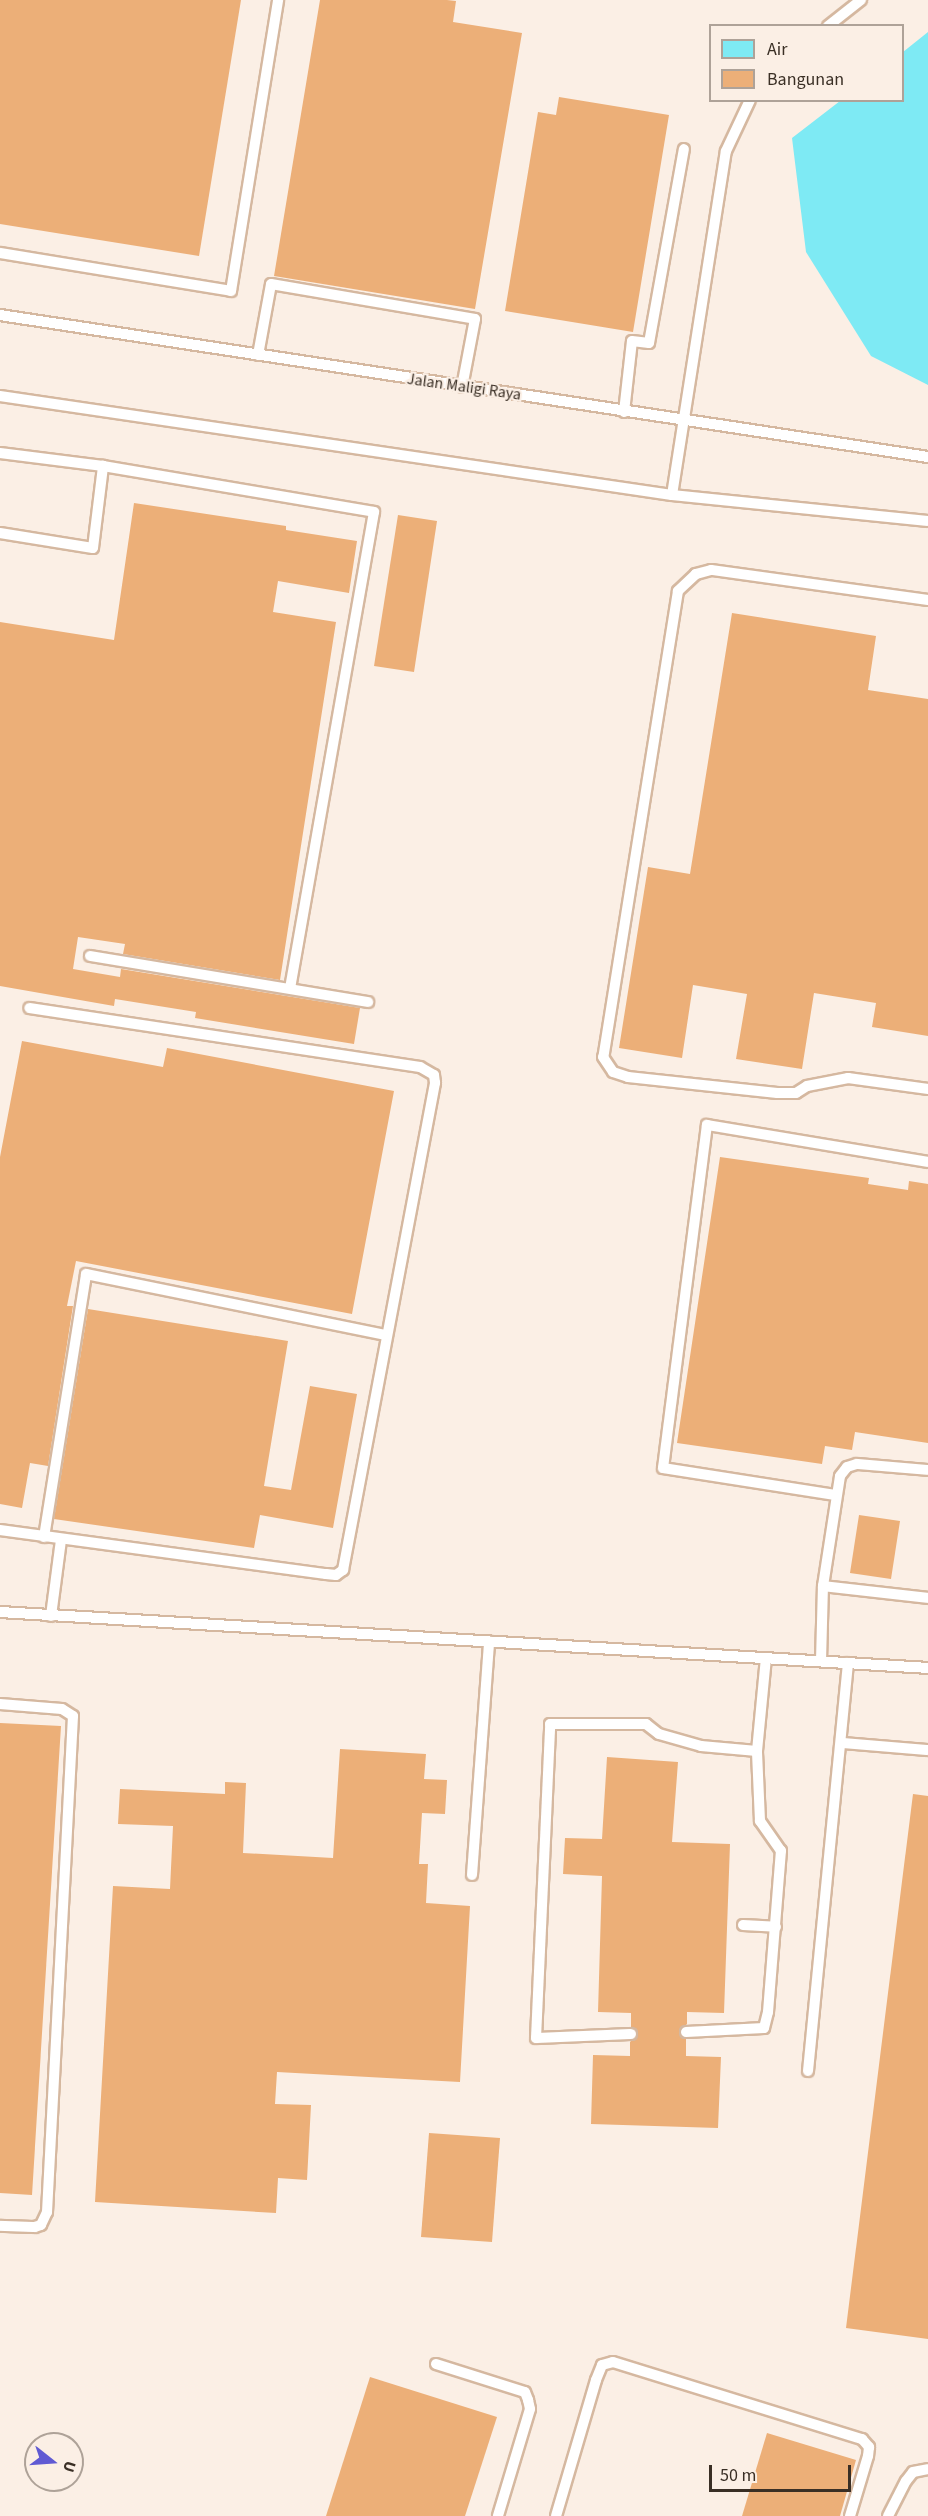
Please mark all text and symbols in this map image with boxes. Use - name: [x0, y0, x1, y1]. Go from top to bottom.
- legend: [709, 24, 904, 102]
- text: Air: [767, 37, 787, 62]
- text: Bangunan: [767, 67, 844, 92]
- street label: Jalan Maligi Raya: [406, 369, 522, 405]
- north arrow: [24, 2432, 84, 2492]
- scale bar: [712, 2453, 854, 2491]
- text: U: [57, 2458, 81, 2475]
- text: 50 m: [720, 2463, 756, 2488]

